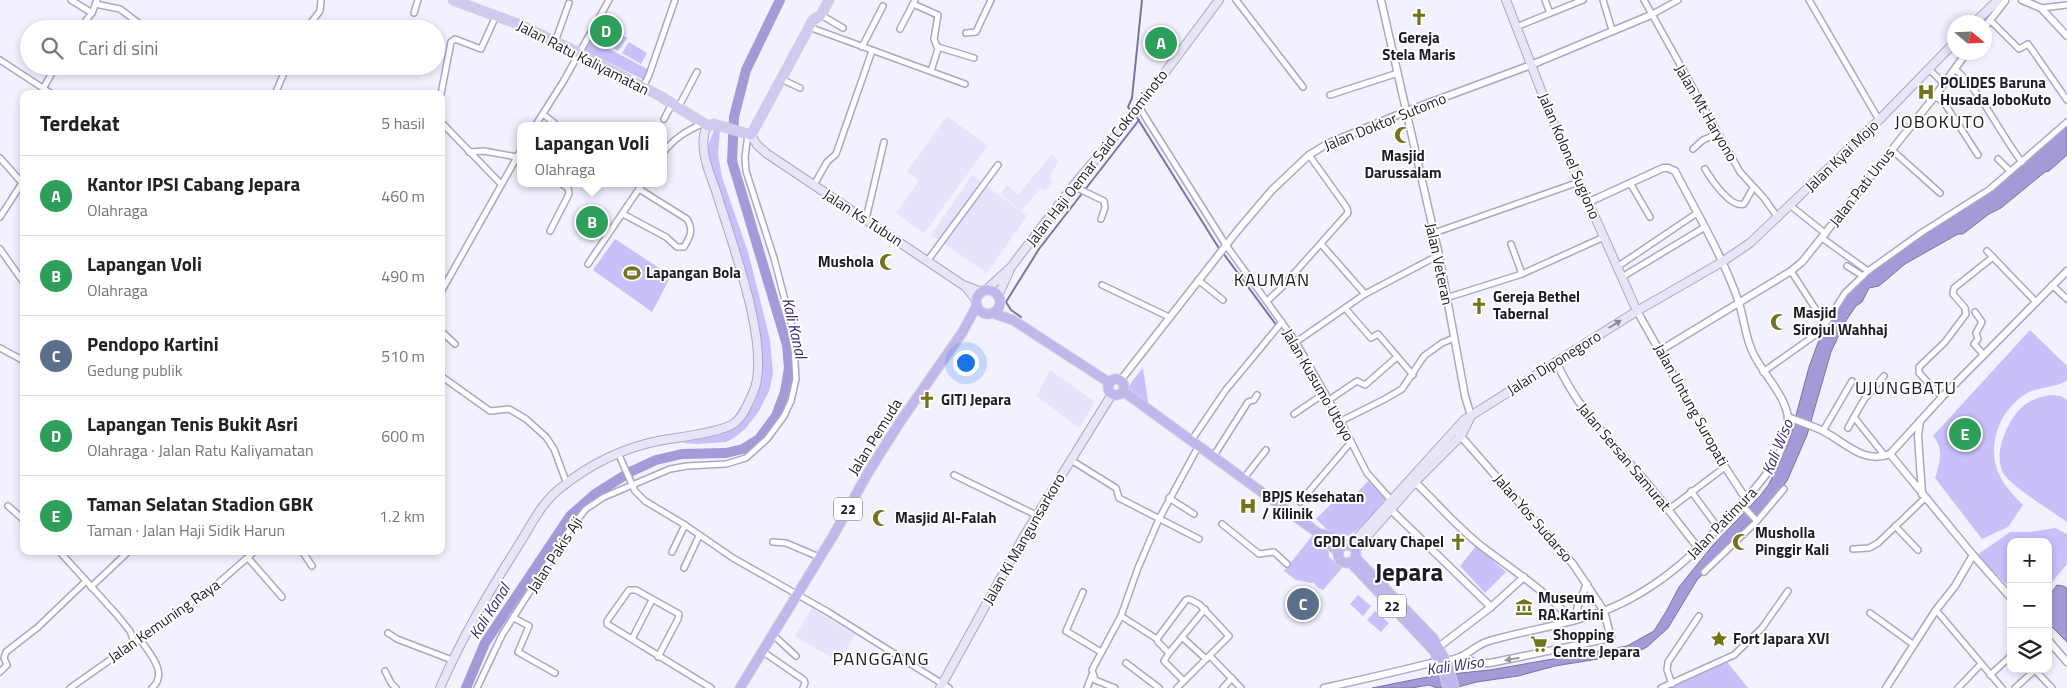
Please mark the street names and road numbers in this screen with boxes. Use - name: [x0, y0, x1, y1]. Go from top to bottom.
- street label: Jalan Ratu Kaliyamatan: [513, 14, 653, 101]
- street label: Jalan Mt Haryono: [1669, 60, 1744, 166]
- street label: Jalan Haji Oemar Said Cokrominoto: [1020, 64, 1173, 251]
- street label: Jalan Doktor Sutomo: [1320, 86, 1450, 157]
- street label: Jalan Kolonel Sugiono: [1532, 89, 1606, 223]
- street label: Jalan Kyai Mojo: [1799, 114, 1884, 197]
- street label: Jalan Pati Unus: [1823, 142, 1900, 231]
- street label: Jalan Ks Tubun: [819, 183, 908, 252]
- street label: Jalan Veteran: [1420, 221, 1459, 307]
- street label: Jalan Kusumo Utoyo: [1277, 324, 1360, 446]
- street label: Jalan Diponegoro: [1502, 324, 1605, 401]
- street label: Jalan Untung Suropati: [1648, 339, 1735, 470]
- street label: Jalan Pemuda: [842, 394, 908, 480]
- street label: Jalan Sersan Samurat: [1572, 398, 1677, 516]
- street label: Jalan Yos Sudarso: [1488, 468, 1579, 567]
- street label: Jalan Ki Mangunsarkoro: [976, 469, 1071, 609]
- street label: Jalan Patimura: [1681, 481, 1762, 564]
- road number: 22: [834, 498, 862, 520]
- street label: Jalan Pakis Aji: [521, 512, 588, 597]
- street label: Jalan Kemuning Raya: [103, 573, 225, 668]
- road number: 22: [1378, 594, 1406, 618]

